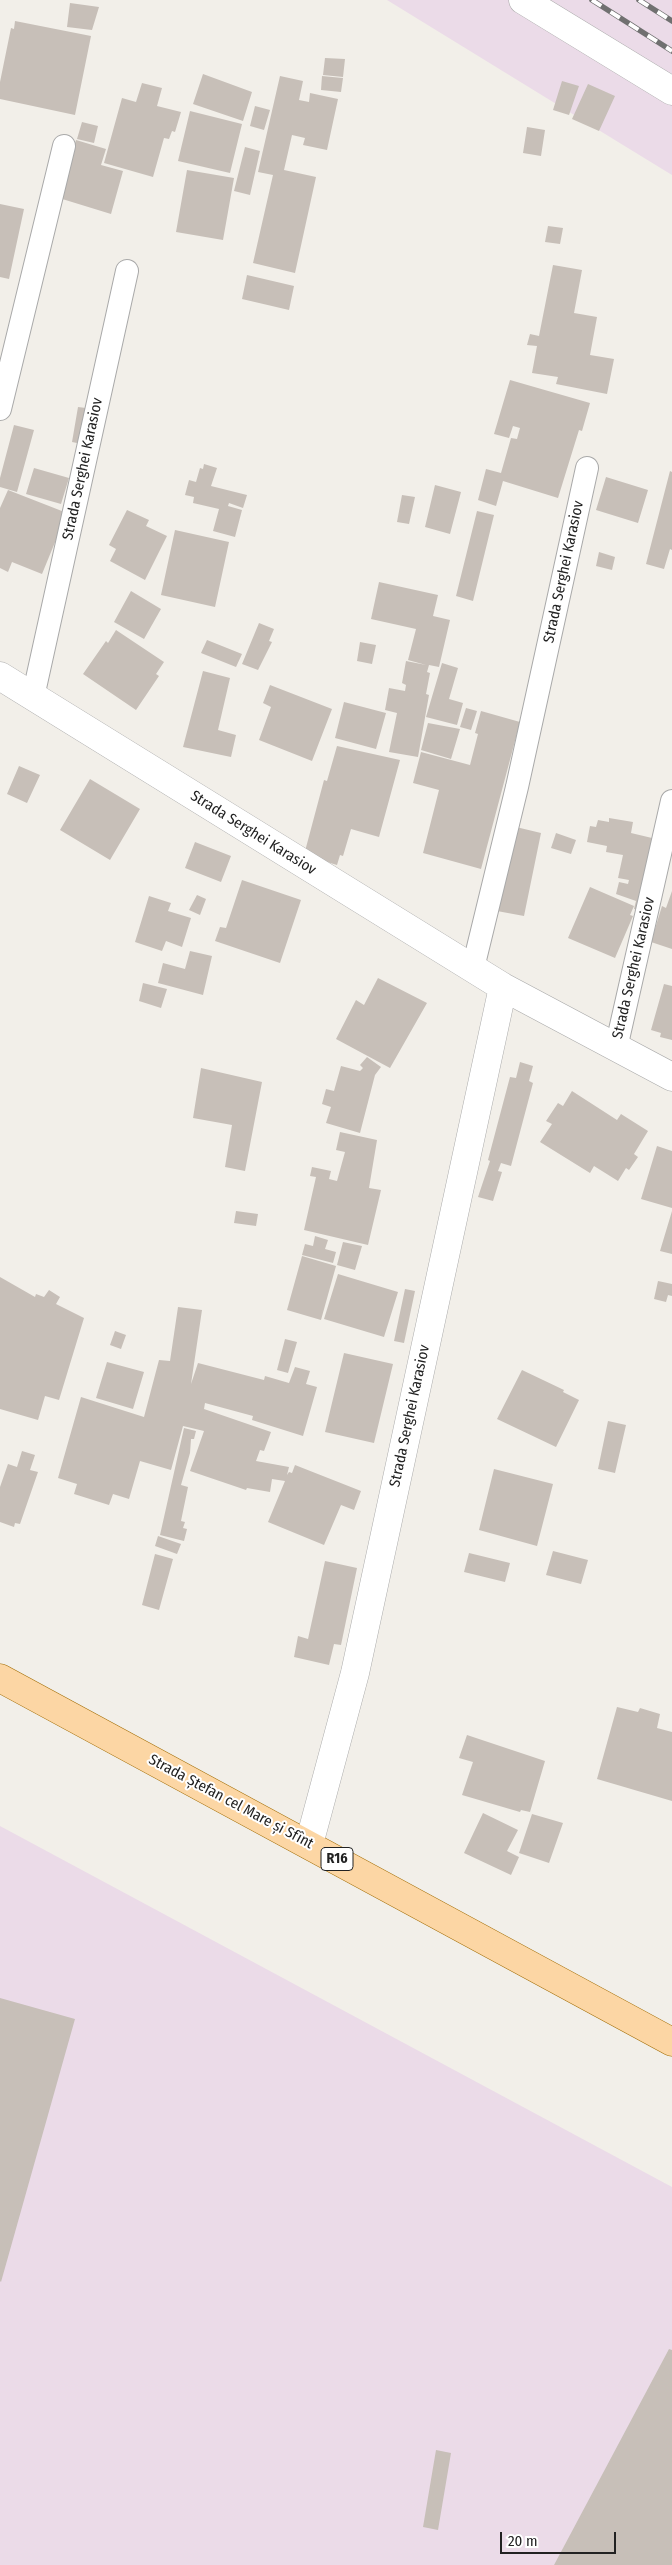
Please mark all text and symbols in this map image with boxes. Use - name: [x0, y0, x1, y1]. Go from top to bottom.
- street label: Strada Serghei Karasiov: [59, 396, 107, 542]
- street label: Strada Serghei Karasiov: [540, 499, 588, 645]
- street label: Strada Serghei Karasiov: [187, 787, 319, 879]
- street label: Strada Serghei Karasiov: [609, 895, 659, 1041]
- street label: Strada Serghei Karasiov: [386, 1343, 434, 1489]
- street label: Strada Ștefan cel Mare și Sfînt: [146, 1751, 316, 1853]
- road number: R16: [321, 1848, 353, 1870]
- scale bar: [502, 2522, 618, 2554]
- text: 20 m: [508, 2532, 538, 2550]

